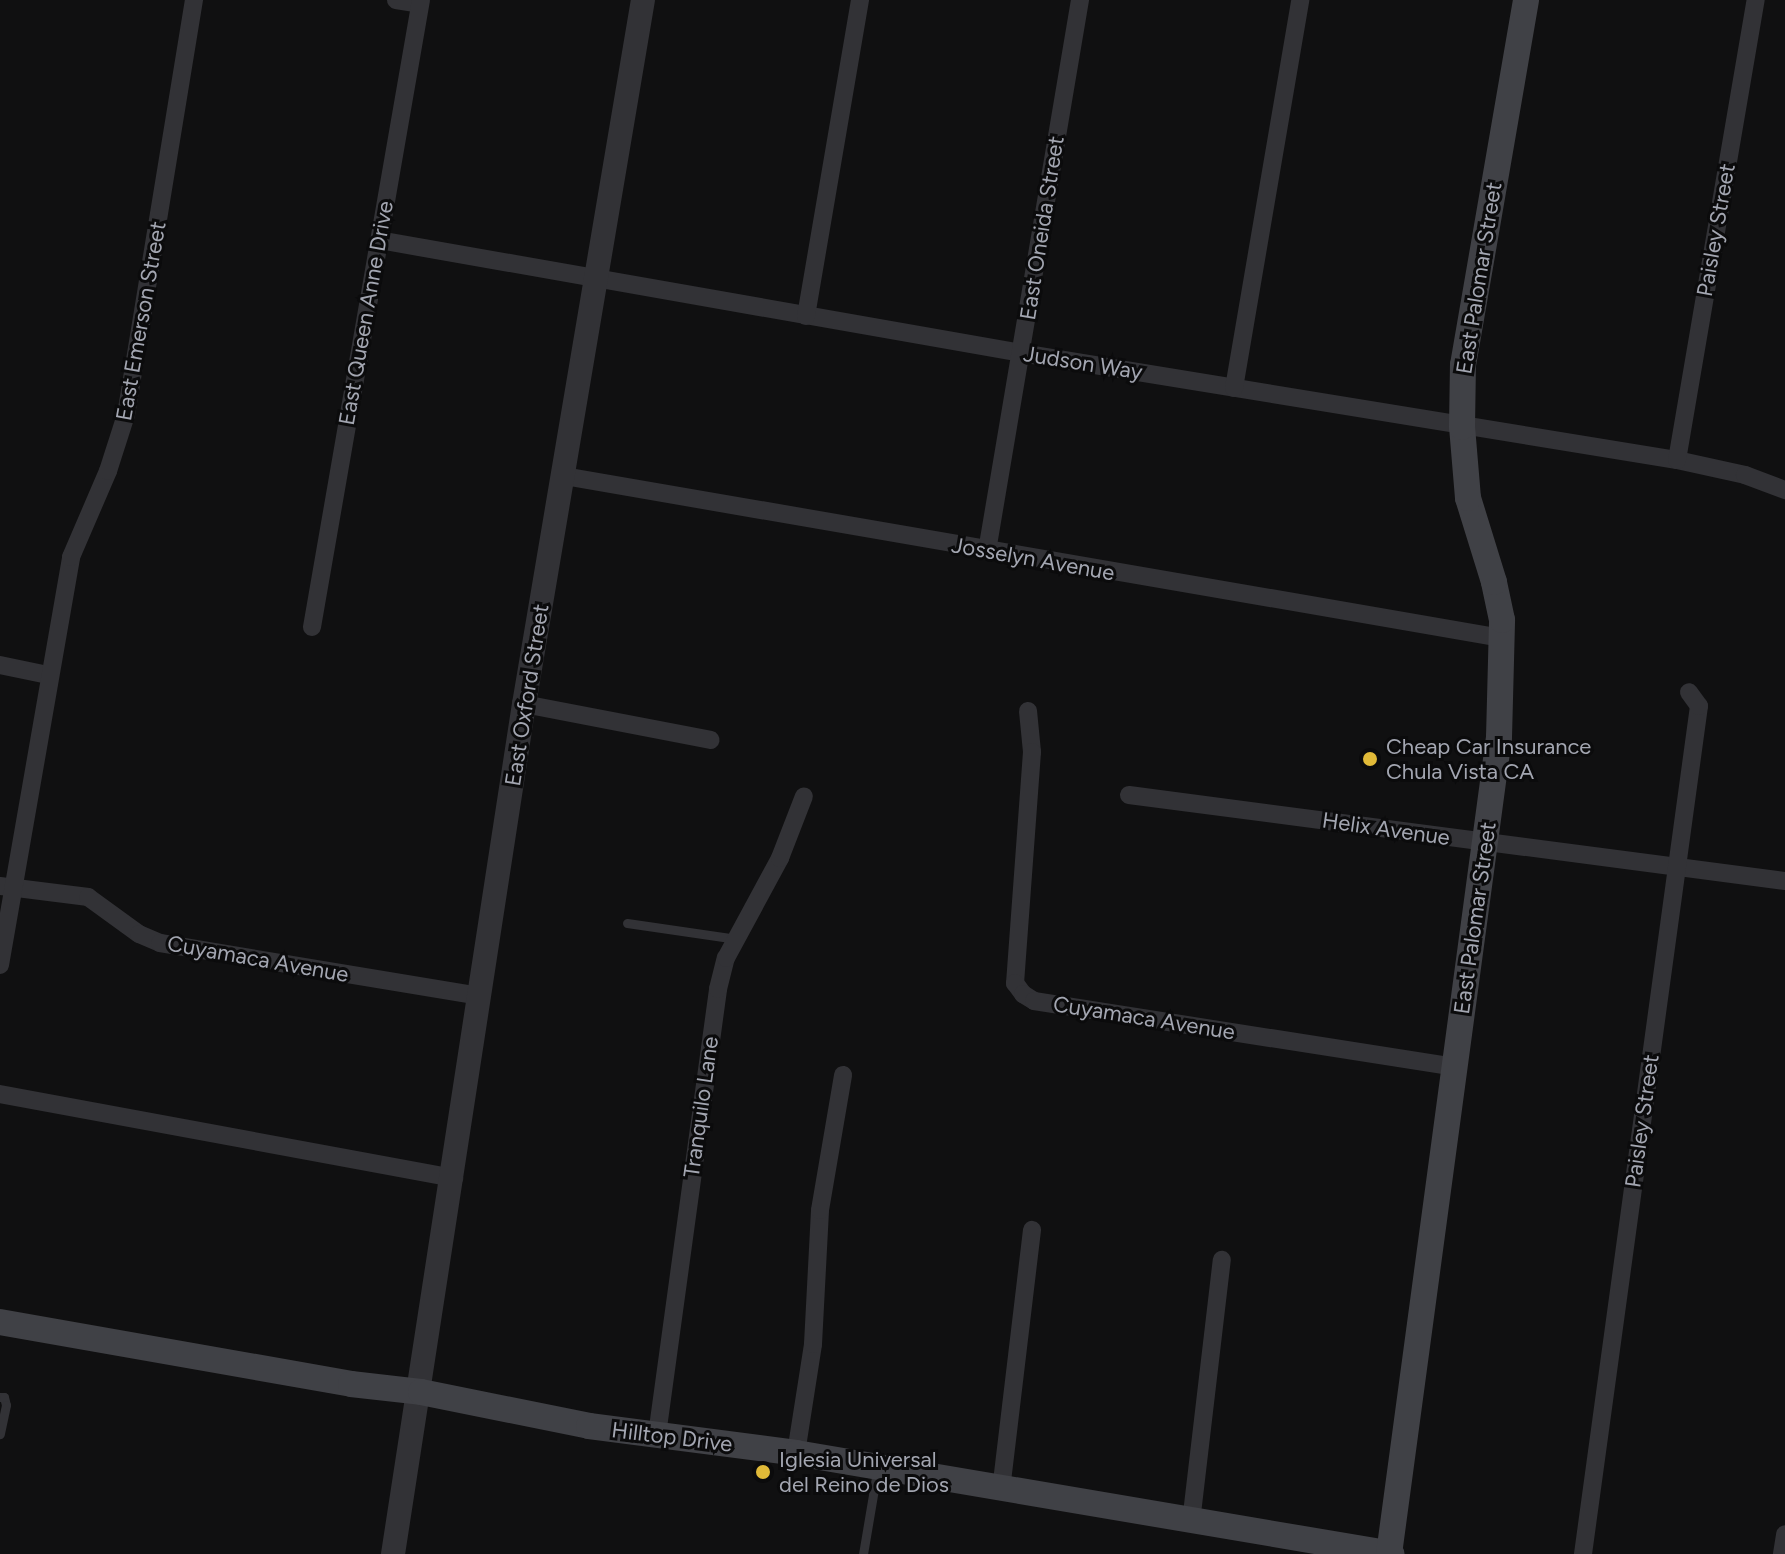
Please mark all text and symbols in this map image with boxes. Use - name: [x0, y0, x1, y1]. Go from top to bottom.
- street label: East Oneida Street: [1014, 134, 1070, 322]
- street label: Paisley Street: [1691, 162, 1741, 298]
- street label: East Palomar Street: [1451, 180, 1507, 376]
- street label: East Queen Anne Drive: [333, 199, 399, 427]
- street label: East Emerson Street: [110, 219, 172, 423]
- street label: Judson Way: [1022, 341, 1144, 385]
- street label: Josselyn Avenue: [949, 532, 1117, 586]
- street label: East Oxford Street: [500, 602, 554, 788]
- place label: Cheap Car Insurance Chula Vista CA: [1386, 733, 1591, 784]
- marker: Cheap Car Insurance Chula Vista CA: [1361, 750, 1379, 768]
- street label: Helix Avenue: [1320, 807, 1452, 851]
- street label: East Palomar Street: [1448, 820, 1502, 1016]
- street label: Cuyamaca Avenue: [165, 930, 351, 988]
- street label: Cuyamaca Avenue: [1051, 991, 1237, 1045]
- street label: Tranquilo Lane: [678, 1035, 724, 1179]
- street label: Paisley Street: [1620, 1053, 1664, 1189]
- street label: Hilltop Drive: [610, 1416, 734, 1458]
- place label: Iglesia Universal del Reino de Dios: [779, 1446, 949, 1498]
- marker: Iglesia Universal del Reino de Dios: [754, 1463, 772, 1481]

